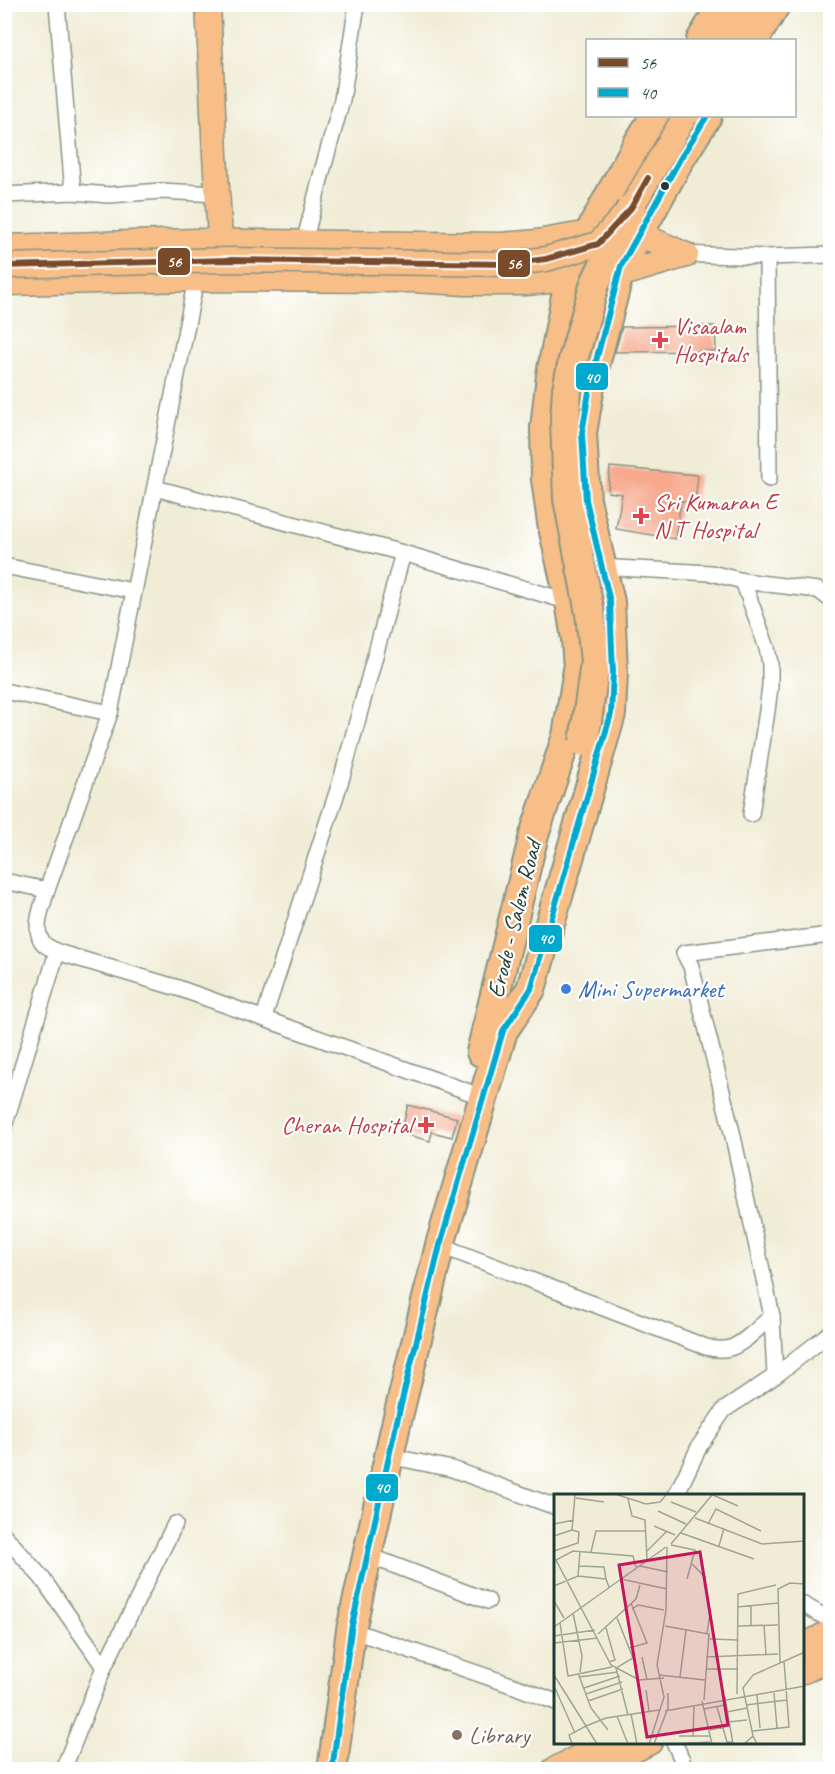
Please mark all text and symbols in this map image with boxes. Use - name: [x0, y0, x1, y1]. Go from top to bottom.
- legend: [586, 39, 796, 117]
- text: 56: [640, 52, 657, 74]
- text: 40: [640, 82, 658, 104]
- unlabelled marker: [659, 180, 671, 192]
- line badge: 56: [157, 247, 191, 276]
- line badge: 56: [497, 249, 531, 278]
- text: 56: [167, 252, 183, 272]
- text: 56: [507, 254, 523, 274]
- place label: Visaalam Hospitals: [674, 311, 750, 369]
- marker: Visaalam Hospitals: [651, 331, 669, 349]
- line badge: 40: [575, 362, 609, 391]
- text: 40: [585, 368, 601, 388]
- place label: Sri Kumaran E N T Hospital: [654, 487, 781, 545]
- marker: Sri Kumaran E N T Hospital: [632, 507, 650, 525]
- street label: Erode - Salem Road: [480, 834, 549, 1001]
- line badge: 40: [528, 924, 563, 953]
- text: 40: [539, 929, 555, 949]
- place label: Mini Supermarket: [578, 974, 725, 1004]
- marker: Mini Supermarket: [559, 982, 573, 996]
- place label: Cheran Hospital: [282, 1110, 416, 1140]
- marker: Cheran Hospital: [417, 1116, 435, 1134]
- line badge: 40: [365, 1473, 399, 1502]
- text: 40: [375, 1478, 391, 1498]
- inset map: [554, 1494, 805, 1744]
- place label: Library: [469, 1720, 531, 1750]
- marker: Library: [450, 1728, 464, 1742]

